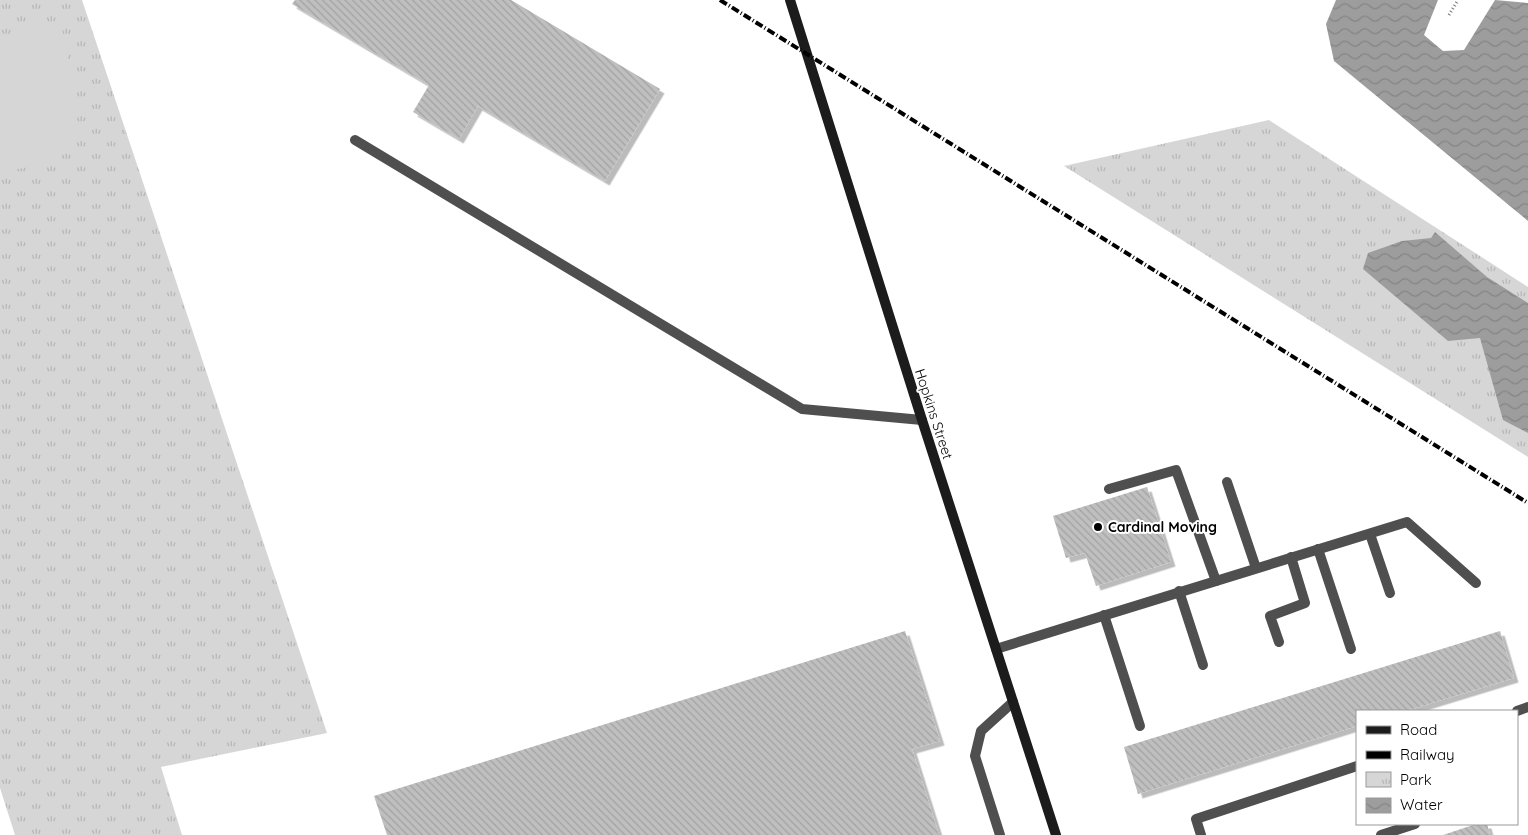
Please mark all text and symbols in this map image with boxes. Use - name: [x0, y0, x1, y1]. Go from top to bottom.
- street label: Hopkins Street: [911, 366, 957, 462]
- place label: Cardinal Moving: [1108, 518, 1217, 536]
- marker: Cardinal Moving: [1092, 521, 1104, 533]
- legend: [1356, 710, 1518, 825]
- text: Road: [1400, 720, 1437, 739]
- text: Railway: [1400, 745, 1455, 764]
- text: Park: [1400, 770, 1432, 789]
- text: Water: [1400, 795, 1443, 814]

